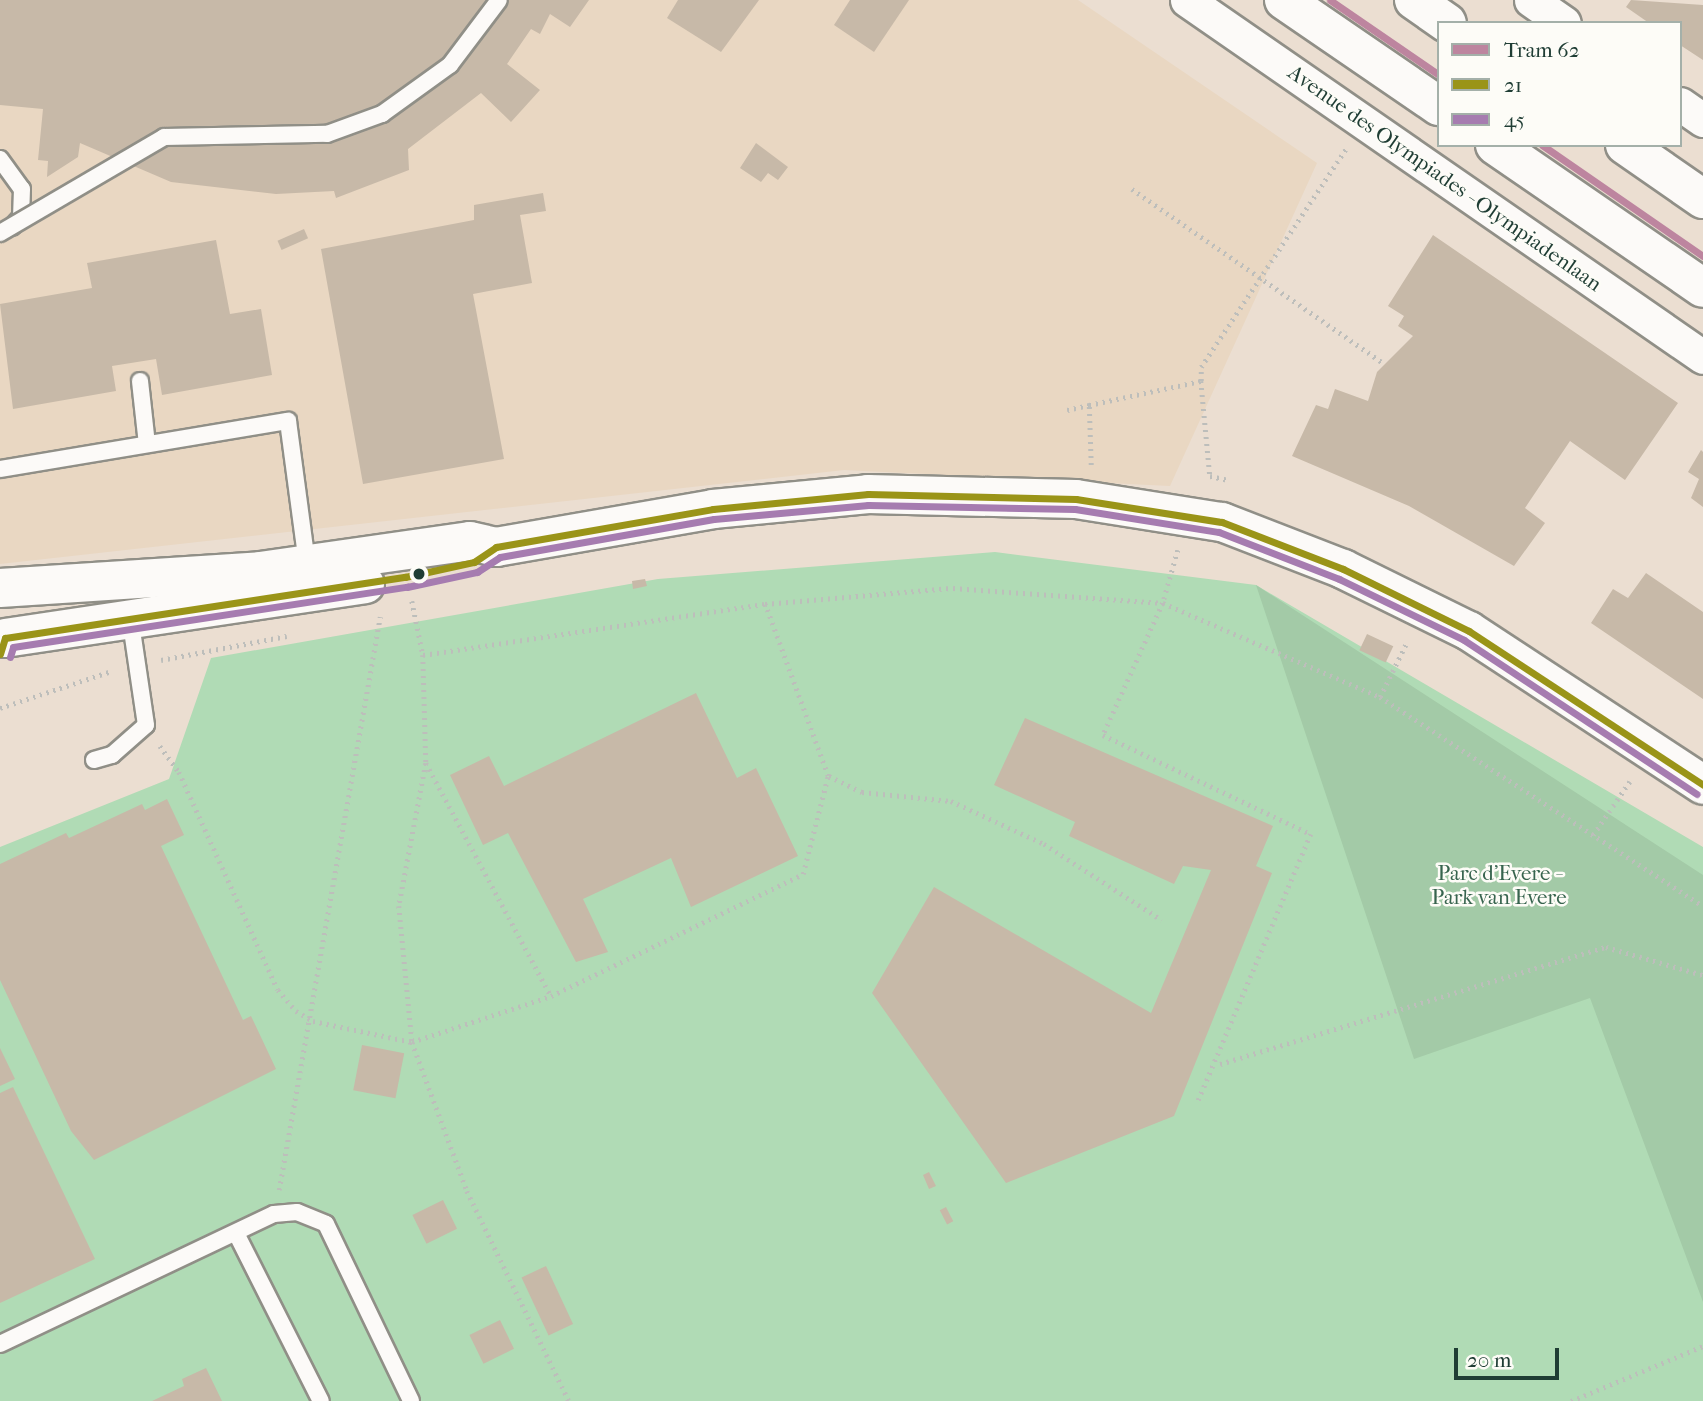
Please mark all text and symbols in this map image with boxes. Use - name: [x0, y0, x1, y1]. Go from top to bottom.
- legend: [1437, 21, 1682, 147]
- text: Tram 62: [1504, 38, 1580, 62]
- street label: Avenue des Olympiades - Olympiadenlaan: [1283, 59, 1607, 297]
- text: 21: [1504, 73, 1522, 97]
- text: 45: [1504, 108, 1525, 132]
- unlabelled marker: [412, 567, 426, 581]
- park label: Parc d'Evere - Park van Evere: [1431, 860, 1567, 910]
- scale bar: [1458, 1334, 1563, 1378]
- text: 20 m: [1467, 1348, 1511, 1372]

